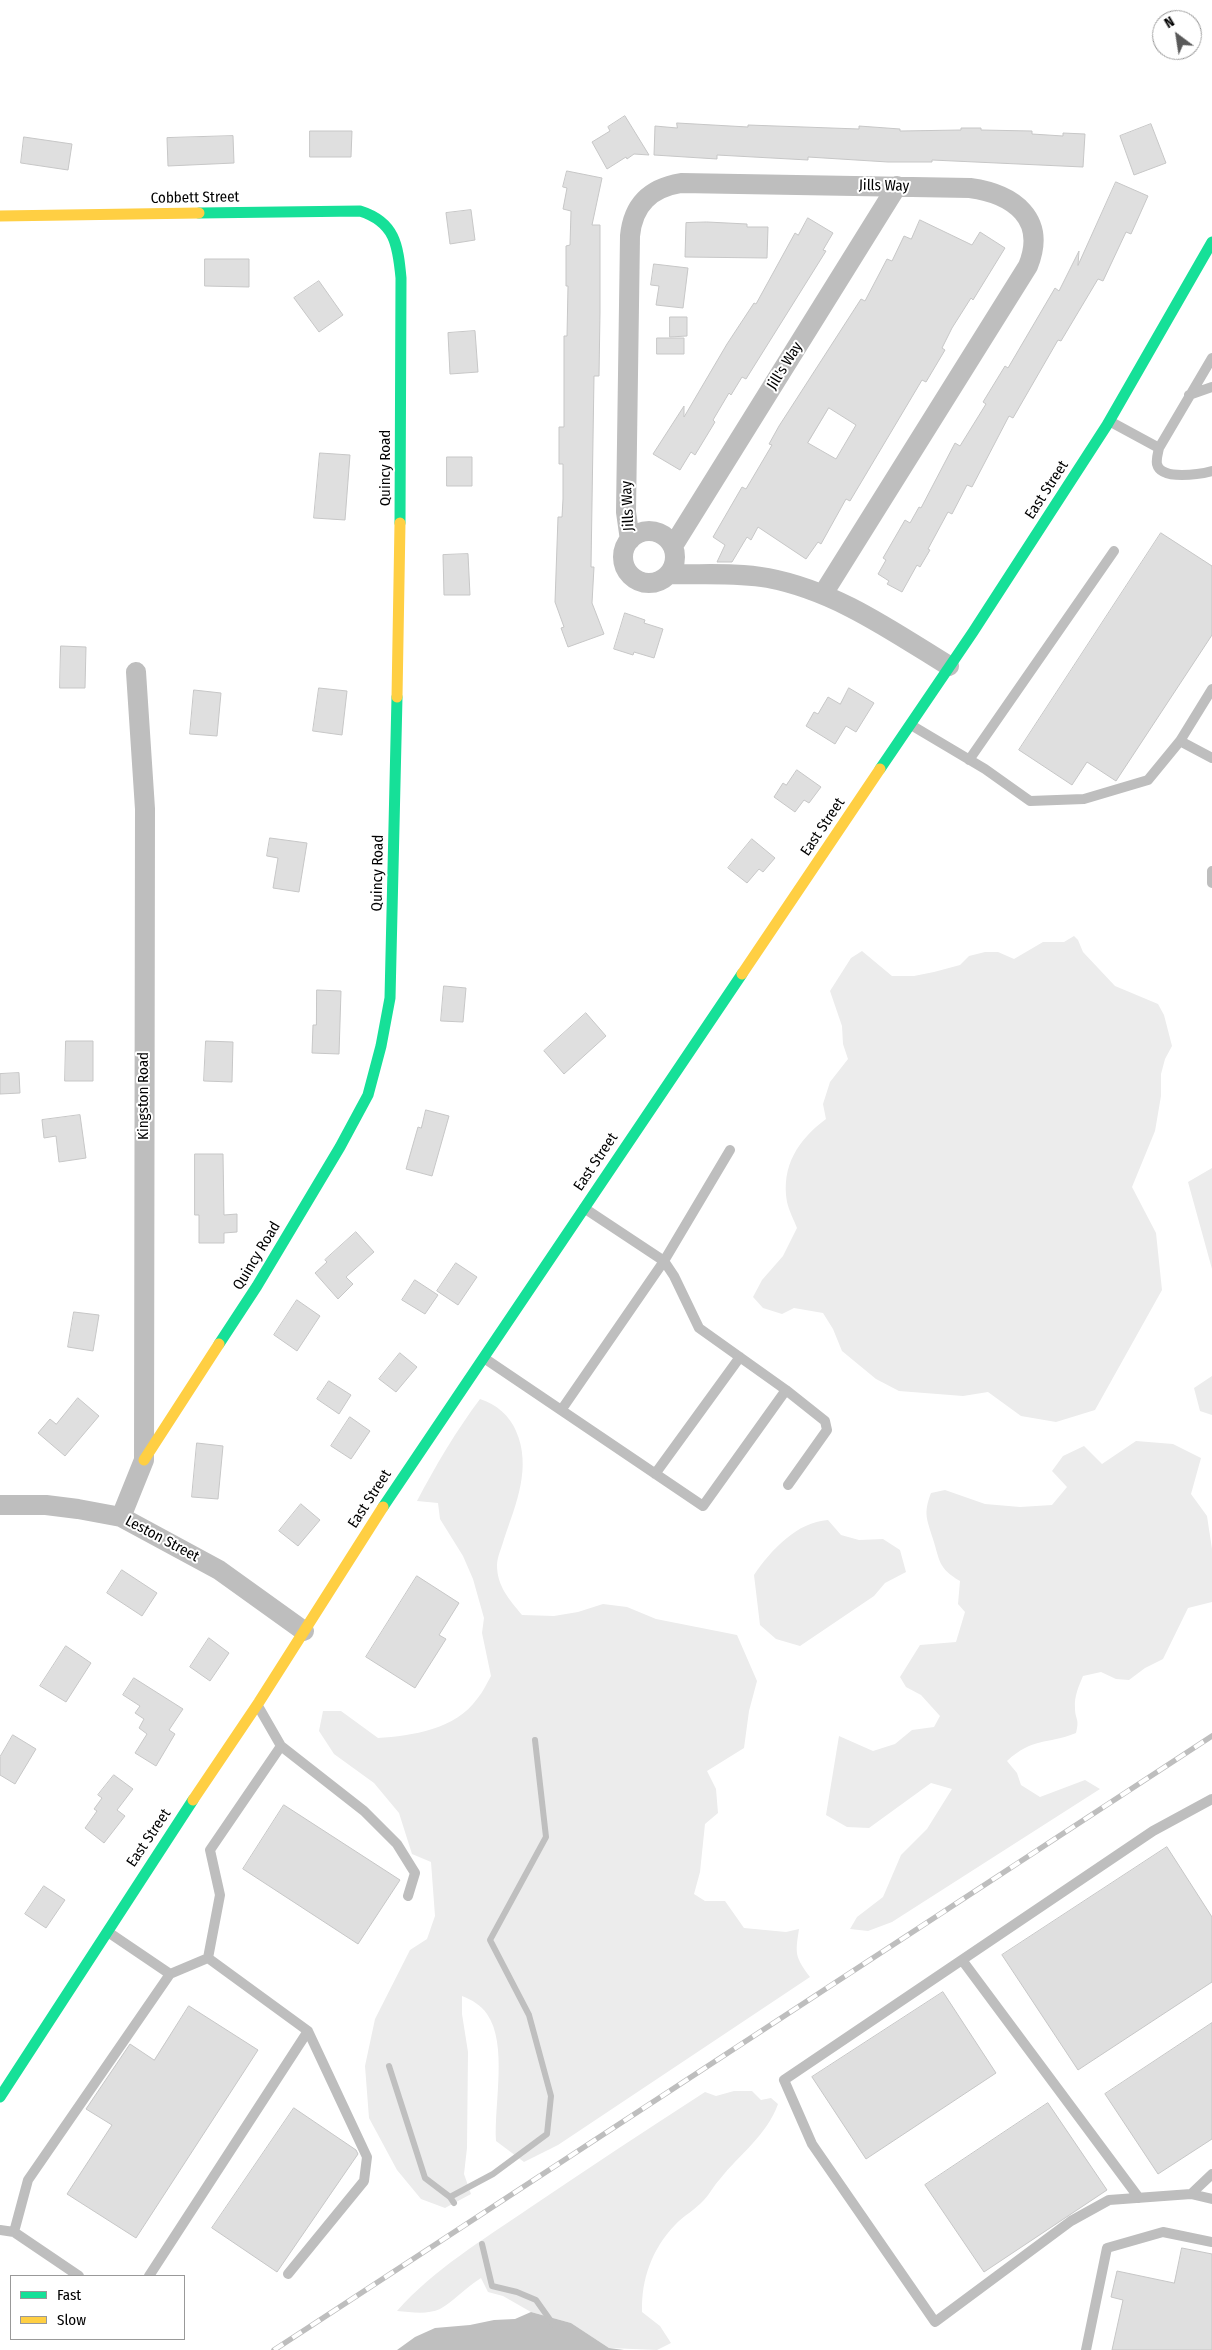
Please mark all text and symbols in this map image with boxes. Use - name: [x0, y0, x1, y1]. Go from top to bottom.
- north arrow: [1152, 10, 1202, 60]
- text: N: [1162, 13, 1177, 32]
- street label: Jills Way: [859, 177, 909, 195]
- street label: Cobbett Street: [150, 188, 240, 208]
- street label: Jill's Way: [763, 339, 807, 393]
- street label: Quincy Road: [377, 430, 395, 506]
- street label: East Street: [1022, 457, 1072, 523]
- street label: Jills Way: [618, 480, 638, 532]
- street label: East Street: [797, 795, 849, 859]
- street label: Quincy Road: [368, 835, 388, 911]
- street label: Kingston Road: [135, 1052, 153, 1140]
- street label: East Street: [570, 1130, 622, 1194]
- street label: Quincy Road: [230, 1219, 284, 1293]
- street label: East Street: [345, 1466, 395, 1532]
- street label: Leston Street: [122, 1512, 202, 1566]
- street label: East Street: [123, 1806, 175, 1870]
- legend: [10, 2275, 185, 2340]
- text: Fast: [57, 2286, 81, 2304]
- text: Slow: [57, 2311, 86, 2329]

